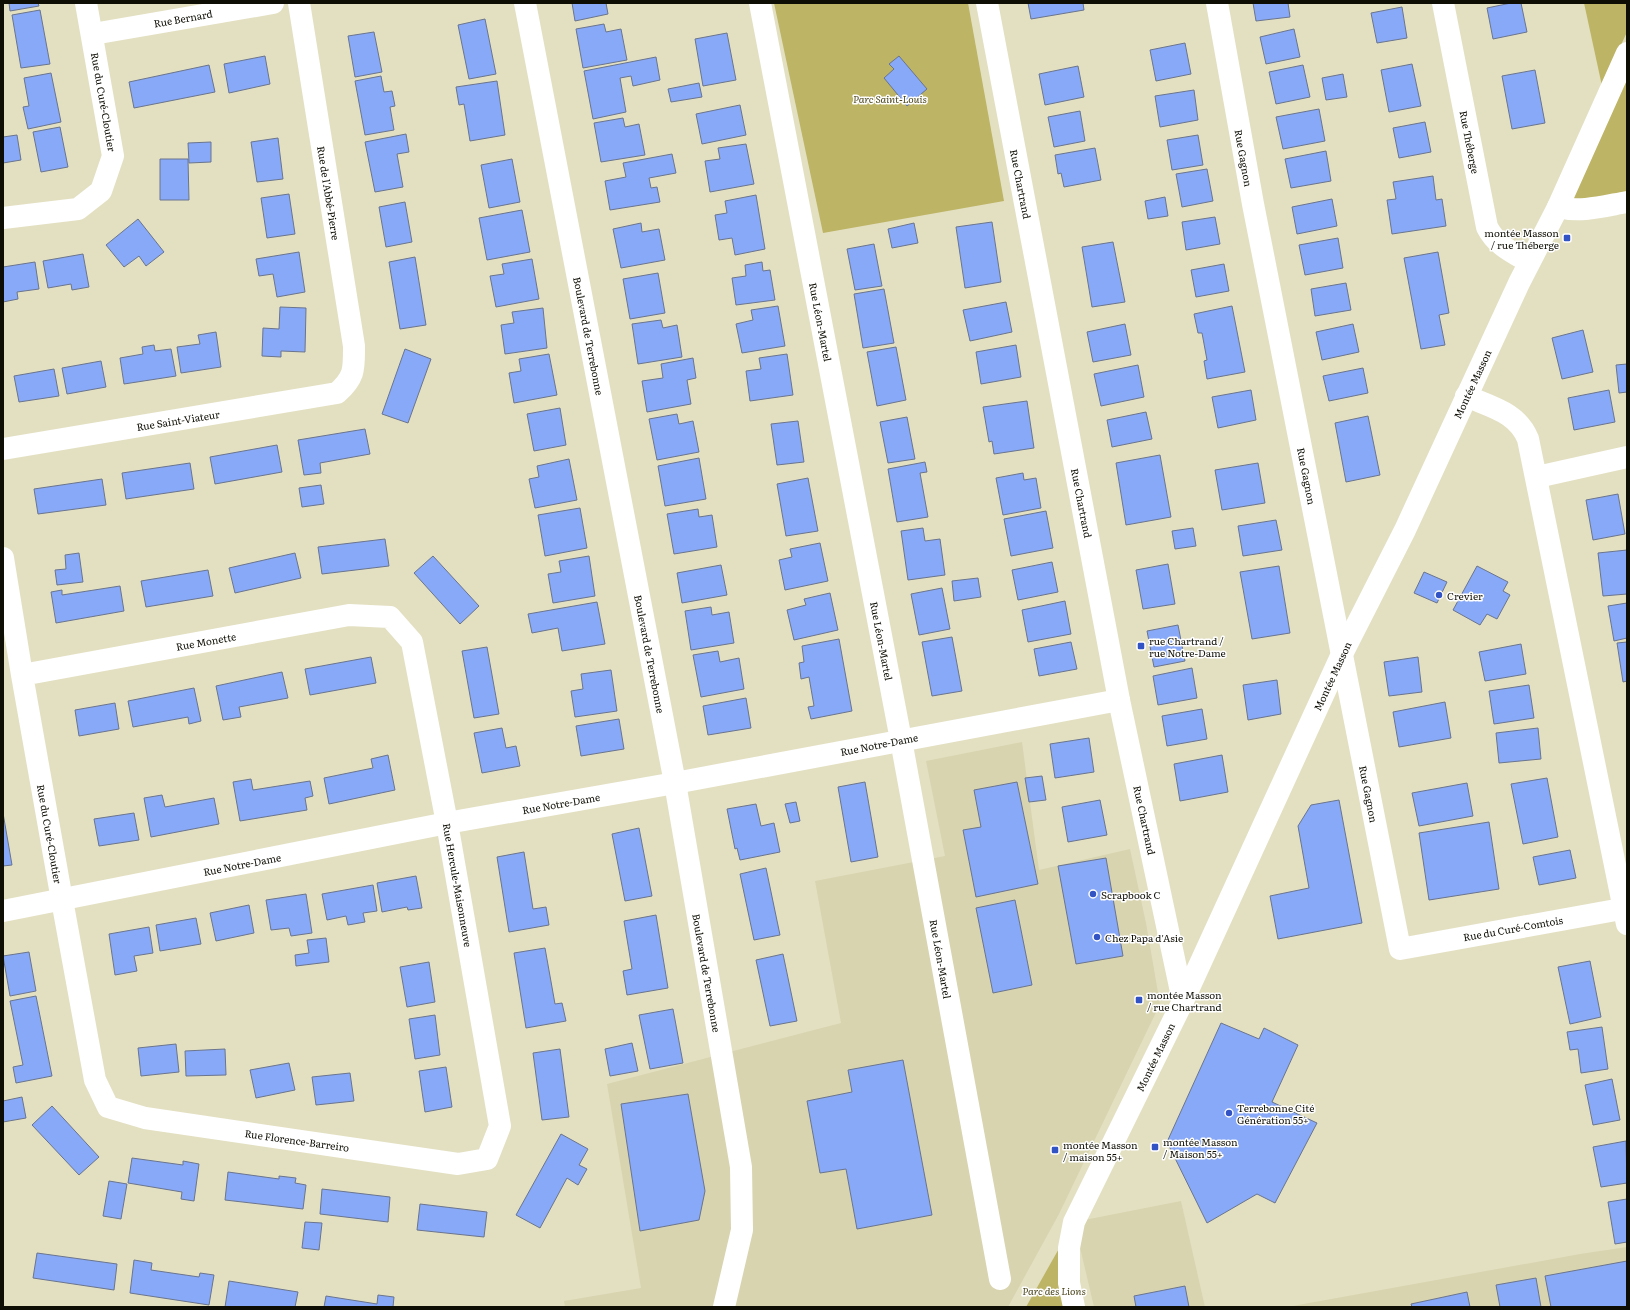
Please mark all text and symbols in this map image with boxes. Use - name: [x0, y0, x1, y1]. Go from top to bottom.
- street label: Rue Bernard: [152, 5, 214, 31]
- street label: Rue du Curé-Cloutier: [88, 51, 120, 153]
- park label: Parc Saint-Louis: [853, 91, 927, 106]
- street label: Rue Théberge: [1457, 109, 1483, 175]
- street label: Rue Gagnon: [1232, 128, 1256, 188]
- street label: Rue de l'Abbé-Pierre: [314, 145, 344, 241]
- street label: Rue Chartrand: [1007, 148, 1035, 220]
- place label: montée Masson / rue Théberge: [1484, 225, 1559, 252]
- marker: montée Masson / rue Théberge: [1562, 233, 1572, 243]
- street label: Boulevard de Terrebonne: [570, 276, 608, 396]
- street label: Rue Léon-Martel: [806, 281, 836, 363]
- street label: Montée Masson: [1449, 347, 1495, 421]
- street label: Rue Saint-Viateur: [135, 406, 221, 434]
- street label: Rue Gagnon: [1294, 446, 1320, 506]
- street label: Rue Chartrand: [1068, 467, 1096, 539]
- place label: Crevier: [1447, 588, 1483, 603]
- marker: Crevier: [1434, 590, 1444, 600]
- street label: Boulevard de Terrebonne: [631, 594, 669, 714]
- street label: Rue Léon-Martel: [867, 600, 897, 682]
- street label: Rue Monette: [175, 628, 237, 654]
- place label: rue Chartrand / rue Notre-Dame: [1149, 633, 1226, 660]
- street label: Montée Masson: [1309, 639, 1355, 713]
- marker: rue Chartrand / rue Notre-Dame: [1136, 641, 1146, 651]
- street label: Rue Notre-Dame: [839, 729, 919, 759]
- street label: Rue Gagnon: [1356, 764, 1382, 824]
- street label: Rue du Curé-Cloutier: [34, 783, 66, 885]
- street label: Rue Chartrand: [1130, 784, 1160, 856]
- street label: Rue Notre-Dame: [521, 789, 601, 817]
- street label: Rue Hercule-Maisonneuve: [440, 822, 476, 948]
- street label: Rue Notre-Dame: [202, 849, 282, 879]
- place label: Scrapbook C: [1101, 887, 1161, 902]
- marker: Scrapbook C: [1088, 889, 1098, 899]
- street label: Rue du Curé-Comtois: [1462, 912, 1565, 944]
- street label: Boulevard de Terrebonne: [689, 913, 725, 1033]
- street label: Rue Léon-Martel: [927, 918, 955, 1000]
- place label: Chez Papa d'Asie: [1105, 930, 1183, 945]
- marker: Chez Papa d'Asie: [1092, 932, 1102, 942]
- place label: montée Masson / rue Chartrand: [1147, 987, 1222, 1014]
- marker: montée Masson / rue Chartrand: [1134, 995, 1144, 1005]
- street label: Montée Masson: [1132, 1020, 1178, 1094]
- place label: Terrebonne Cité Génération 55+: [1237, 1100, 1314, 1127]
- marker: Terrebonne Cité Génération 55+: [1224, 1108, 1234, 1118]
- street label: Rue Florence-Barreiro: [244, 1125, 350, 1155]
- place label: montée Masson / Maison 55+: [1163, 1134, 1238, 1161]
- place label: montée Masson / maison 55+: [1063, 1137, 1138, 1164]
- marker: montée Masson / Maison 55+: [1150, 1142, 1160, 1152]
- marker: montée Masson / maison 55+: [1050, 1145, 1060, 1155]
- park label: Parc des Lions: [1022, 1283, 1086, 1298]

